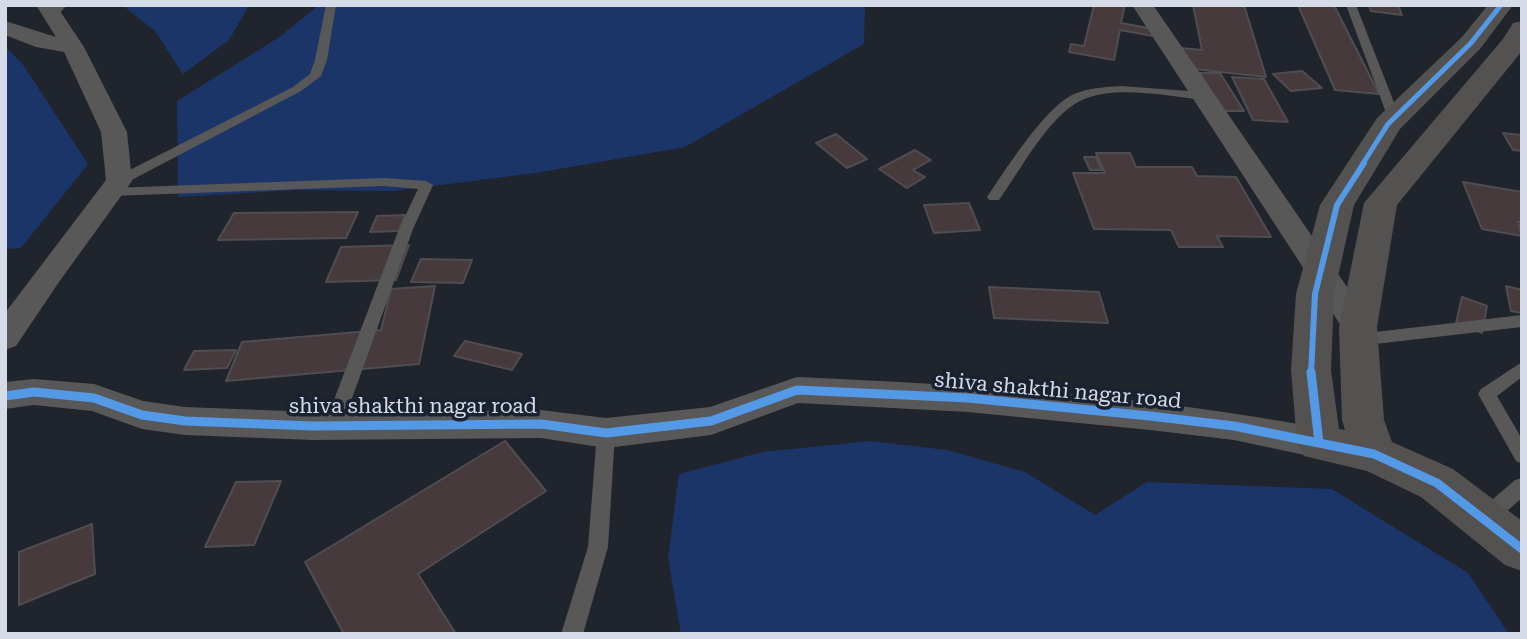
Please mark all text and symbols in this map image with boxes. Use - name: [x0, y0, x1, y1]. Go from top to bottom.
- street label: shiva shakthi nagar road: [933, 368, 1183, 414]
- street label: shiva shakthi nagar road: [289, 394, 537, 420]

